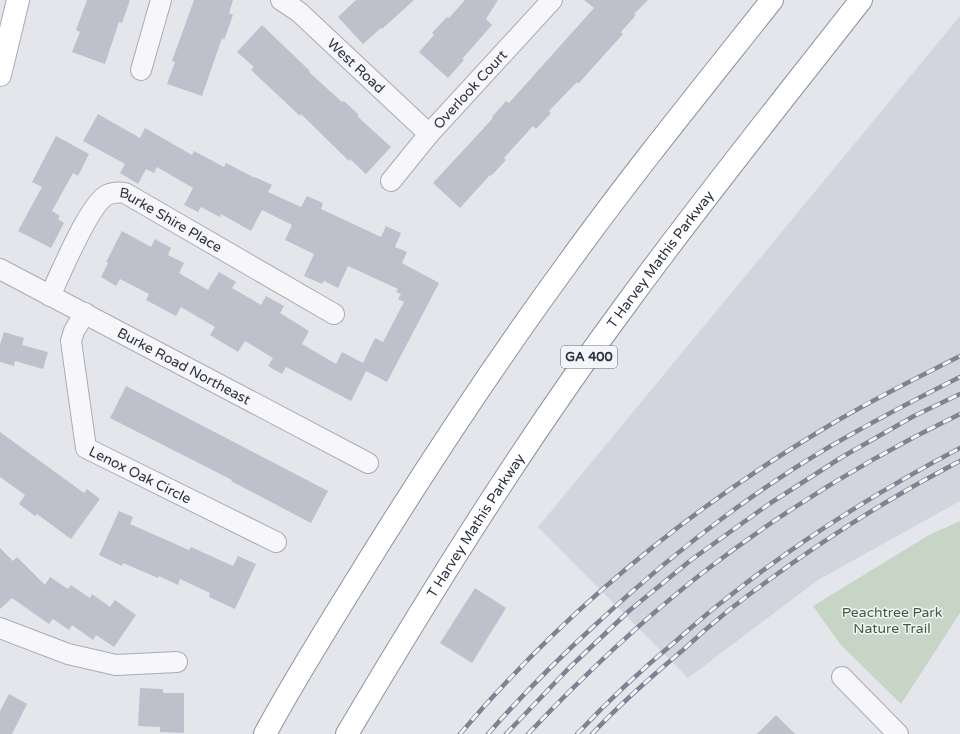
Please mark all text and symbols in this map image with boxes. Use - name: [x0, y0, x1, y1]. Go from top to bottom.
- street label: West Road: [324, 35, 388, 97]
- street label: Overlook Court: [429, 46, 511, 132]
- street label: Burke Shire Place: [118, 184, 225, 256]
- street label: T Harvey Mathis Parkway: [603, 187, 717, 331]
- street label: Burke Road Northeast: [115, 324, 254, 408]
- road number: GA 400: [561, 346, 617, 368]
- street label: Lenox Oak Circle: [86, 442, 194, 507]
- street label: T Harvey Mathis Parkway: [423, 450, 528, 601]
- park label: Peachtree Park Nature Trail: [842, 604, 943, 637]

